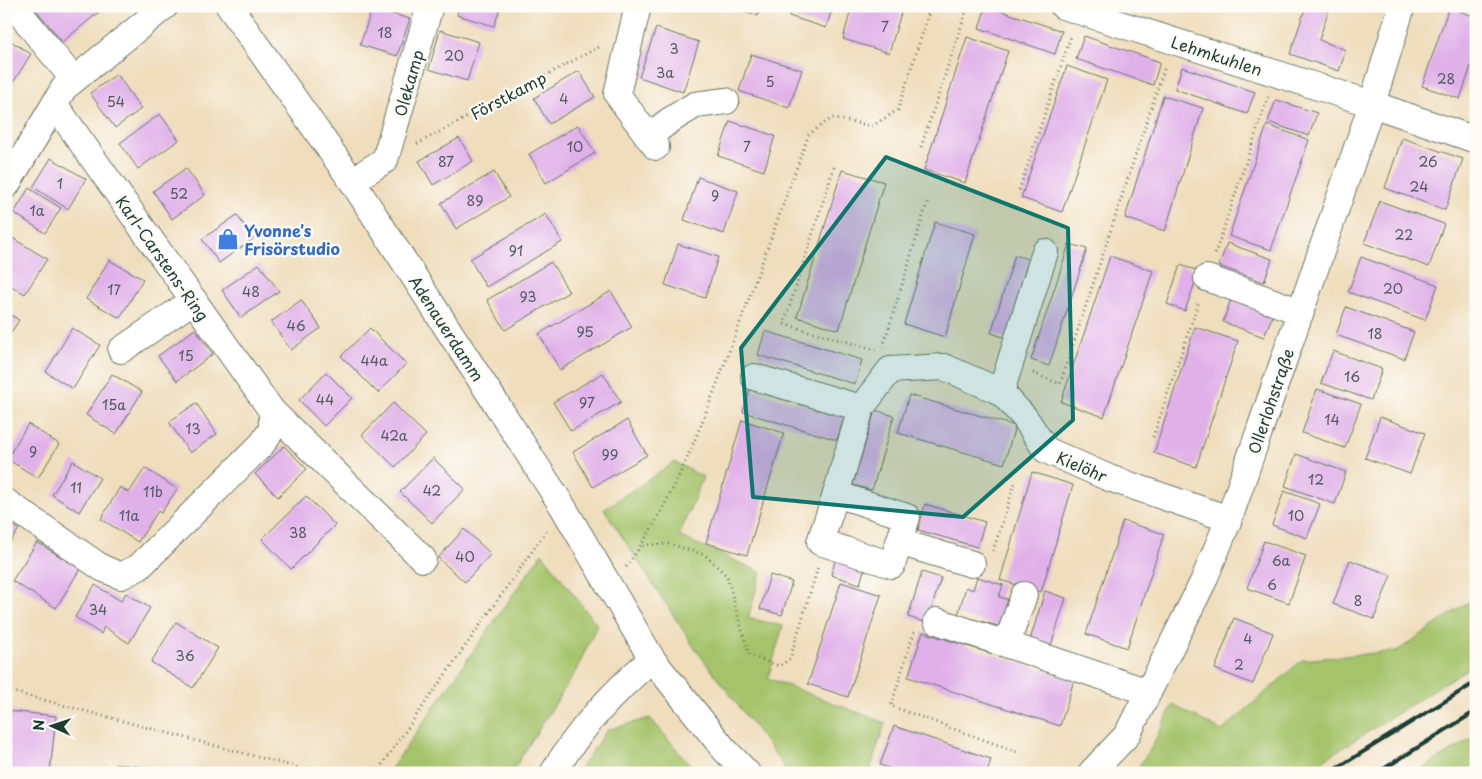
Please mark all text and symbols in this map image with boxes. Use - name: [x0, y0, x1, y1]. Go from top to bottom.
- house number: 7: [881, 16, 889, 37]
- house number: 18: [377, 22, 393, 43]
- street label: Lehmkuhlen: [1168, 29, 1266, 81]
- house number: 3: [669, 38, 679, 59]
- house number: 20: [444, 45, 464, 66]
- street label: Olekamp: [387, 47, 429, 119]
- house number: 3a: [656, 62, 674, 83]
- street label: Förstkamp: [466, 65, 550, 125]
- house number: 28: [1437, 68, 1455, 89]
- house number: 5: [765, 71, 775, 92]
- house number: 4: [559, 88, 569, 109]
- house number: 54: [107, 91, 125, 112]
- house number: 10: [567, 136, 583, 157]
- house number: 7: [743, 136, 751, 157]
- house number: 87: [438, 151, 454, 172]
- house number: 26: [1418, 151, 1438, 172]
- house number: 1: [57, 173, 63, 194]
- house number: 24: [1410, 176, 1428, 197]
- house number: 52: [170, 183, 188, 204]
- house number: 9: [711, 185, 719, 206]
- street label: Karl-Carstens-Ring: [111, 190, 215, 326]
- house number: 89: [467, 190, 483, 211]
- house number: 1a: [30, 200, 45, 221]
- place label: Yvonne's Frisörstudio: [244, 218, 340, 260]
- house number: 22: [1395, 224, 1413, 245]
- shop icon: Yvonne's Frisörstudio: [215, 226, 241, 252]
- house number: 91: [509, 240, 523, 261]
- street label: Adenauerdamm: [404, 270, 490, 386]
- house number: 20: [1383, 278, 1403, 299]
- house number: 17: [107, 279, 121, 300]
- house number: 48: [242, 281, 260, 302]
- house number: 93: [519, 286, 537, 307]
- house number: 46: [286, 315, 306, 336]
- house number: 95: [576, 321, 594, 342]
- house number: 18: [1367, 323, 1383, 344]
- house number: 15: [178, 345, 194, 366]
- street label: Ollerlohstraße: [1241, 345, 1299, 457]
- house number: 44a: [360, 350, 388, 371]
- house number: 16: [1344, 366, 1360, 387]
- house number: 44: [316, 389, 334, 410]
- house number: 97: [579, 392, 595, 413]
- house number: 15a: [102, 394, 126, 415]
- house number: 14: [1324, 409, 1340, 430]
- house number: 13: [185, 418, 201, 439]
- house number: 42a: [380, 425, 408, 446]
- house number: 9: [29, 441, 37, 462]
- house number: 99: [601, 444, 619, 465]
- street label: Kielöhr: [1053, 445, 1112, 488]
- house number: 12: [1308, 469, 1324, 490]
- house number: 11: [70, 477, 82, 498]
- house number: 42: [423, 480, 441, 501]
- house number: 11b: [143, 481, 163, 502]
- house number: 11a: [119, 505, 140, 526]
- house number: 10: [1288, 505, 1304, 526]
- house number: 38: [289, 522, 307, 543]
- house number: 40: [455, 546, 475, 567]
- house number: 6a: [1272, 550, 1291, 571]
- house number: 6: [1267, 574, 1277, 595]
- house number: 8: [1354, 590, 1362, 611]
- house number: 34: [89, 599, 107, 620]
- house number: 4: [1243, 628, 1253, 649]
- house number: 36: [175, 645, 195, 666]
- house number: 2: [1234, 654, 1244, 675]
- north arrow: [28, 702, 78, 752]
- text: N: [28, 719, 49, 731]

